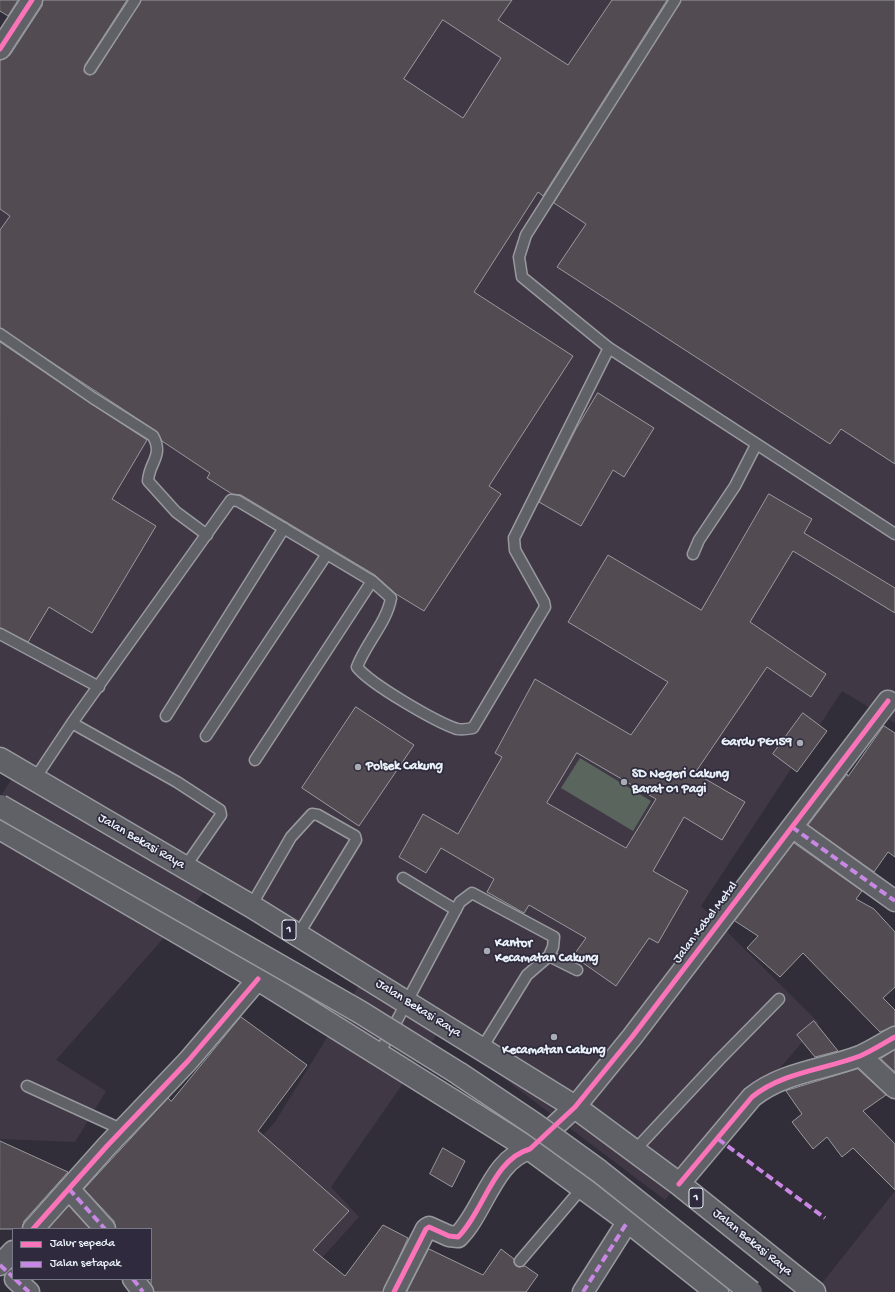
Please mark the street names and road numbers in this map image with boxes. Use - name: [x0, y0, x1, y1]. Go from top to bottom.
- street label: Jalan Bekasi Raya: [95, 811, 187, 873]
- street label: Jalan Kabel Metal: [670, 879, 742, 967]
- road number: 1: [282, 920, 296, 940]
- street label: Jalan Bekasi Raya: [372, 976, 464, 1042]
- road number: 1: [689, 1188, 703, 1208]
- street label: Jalan Bekasi Raya: [709, 1206, 795, 1280]

